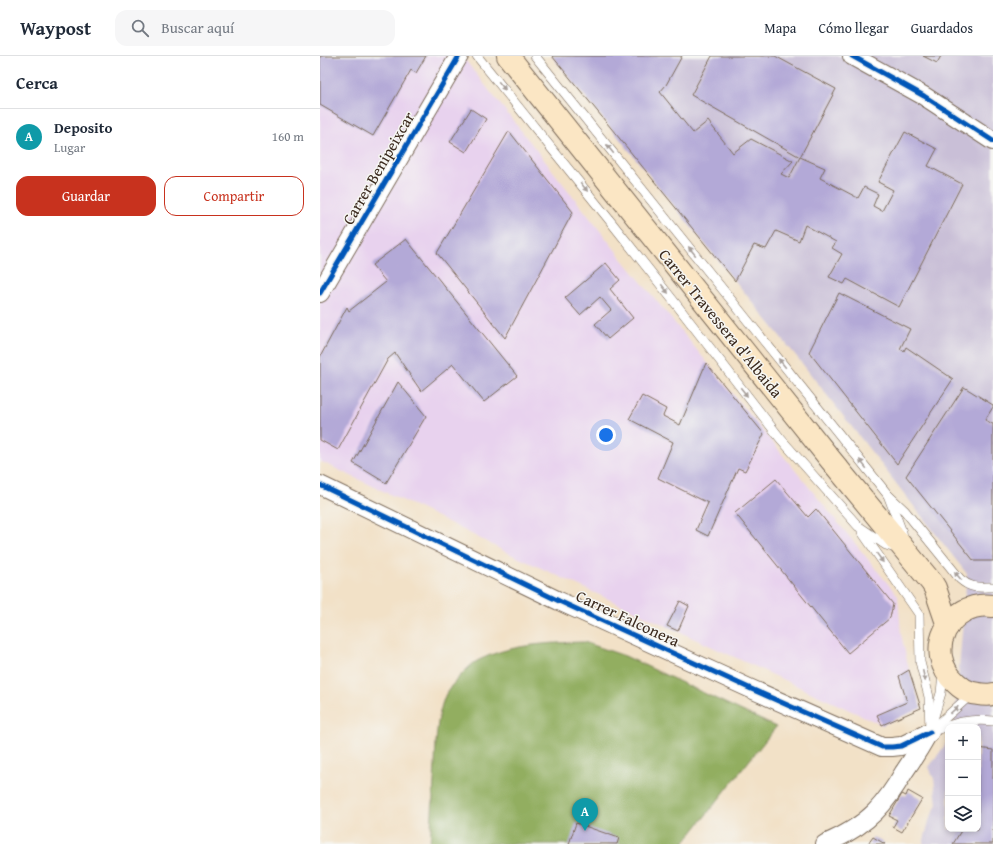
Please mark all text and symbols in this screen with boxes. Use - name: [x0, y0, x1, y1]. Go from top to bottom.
- search box: [115, 10, 395, 46]
- text: Waypost: [20, 14, 91, 42]
- icon: search: [129, 17, 151, 39]
- text: Buscar aquí: [161, 17, 234, 38]
- text: Mapa: [764, 18, 796, 38]
- text: Cómo llegar: [818, 18, 889, 38]
- text: Guardados: [911, 18, 973, 38]
- text: Cerca: [16, 70, 58, 95]
- one-way arrow: [497, 81, 506, 92]
- street label: Carrer Benipeixcar: [336, 107, 420, 229]
- text: Deposito: [54, 117, 112, 138]
- text: A: [25, 127, 33, 146]
- text: 160 m: [272, 127, 304, 146]
- text: Lugar: [54, 138, 85, 157]
- one-way arrow: [606, 144, 615, 155]
- button: Guardar: [16, 176, 156, 216]
- button: Compartir: [164, 176, 304, 216]
- one-way arrow: [579, 182, 588, 193]
- street label: Carrer Travessera d'Albaida: [653, 243, 789, 403]
- one-way arrow: [687, 245, 696, 256]
- one-way arrow: [660, 284, 669, 295]
- one-way arrow: [778, 358, 786, 369]
- one-way arrow: [740, 387, 748, 397]
- your location: [596, 425, 616, 445]
- one-way arrow: [859, 459, 868, 470]
- one-way arrow: [876, 553, 884, 563]
- one-way arrow: [954, 571, 963, 582]
- street label: Carrer Falconera: [572, 583, 684, 653]
- one-way arrow: [921, 669, 927, 682]
- one-way arrow: [949, 706, 958, 715]
- map controls: [945, 724, 981, 832]
- button: +: [945, 724, 981, 760]
- button: −: [945, 760, 981, 796]
- button: layers: [945, 796, 981, 832]
- pin: A: [572, 798, 598, 831]

